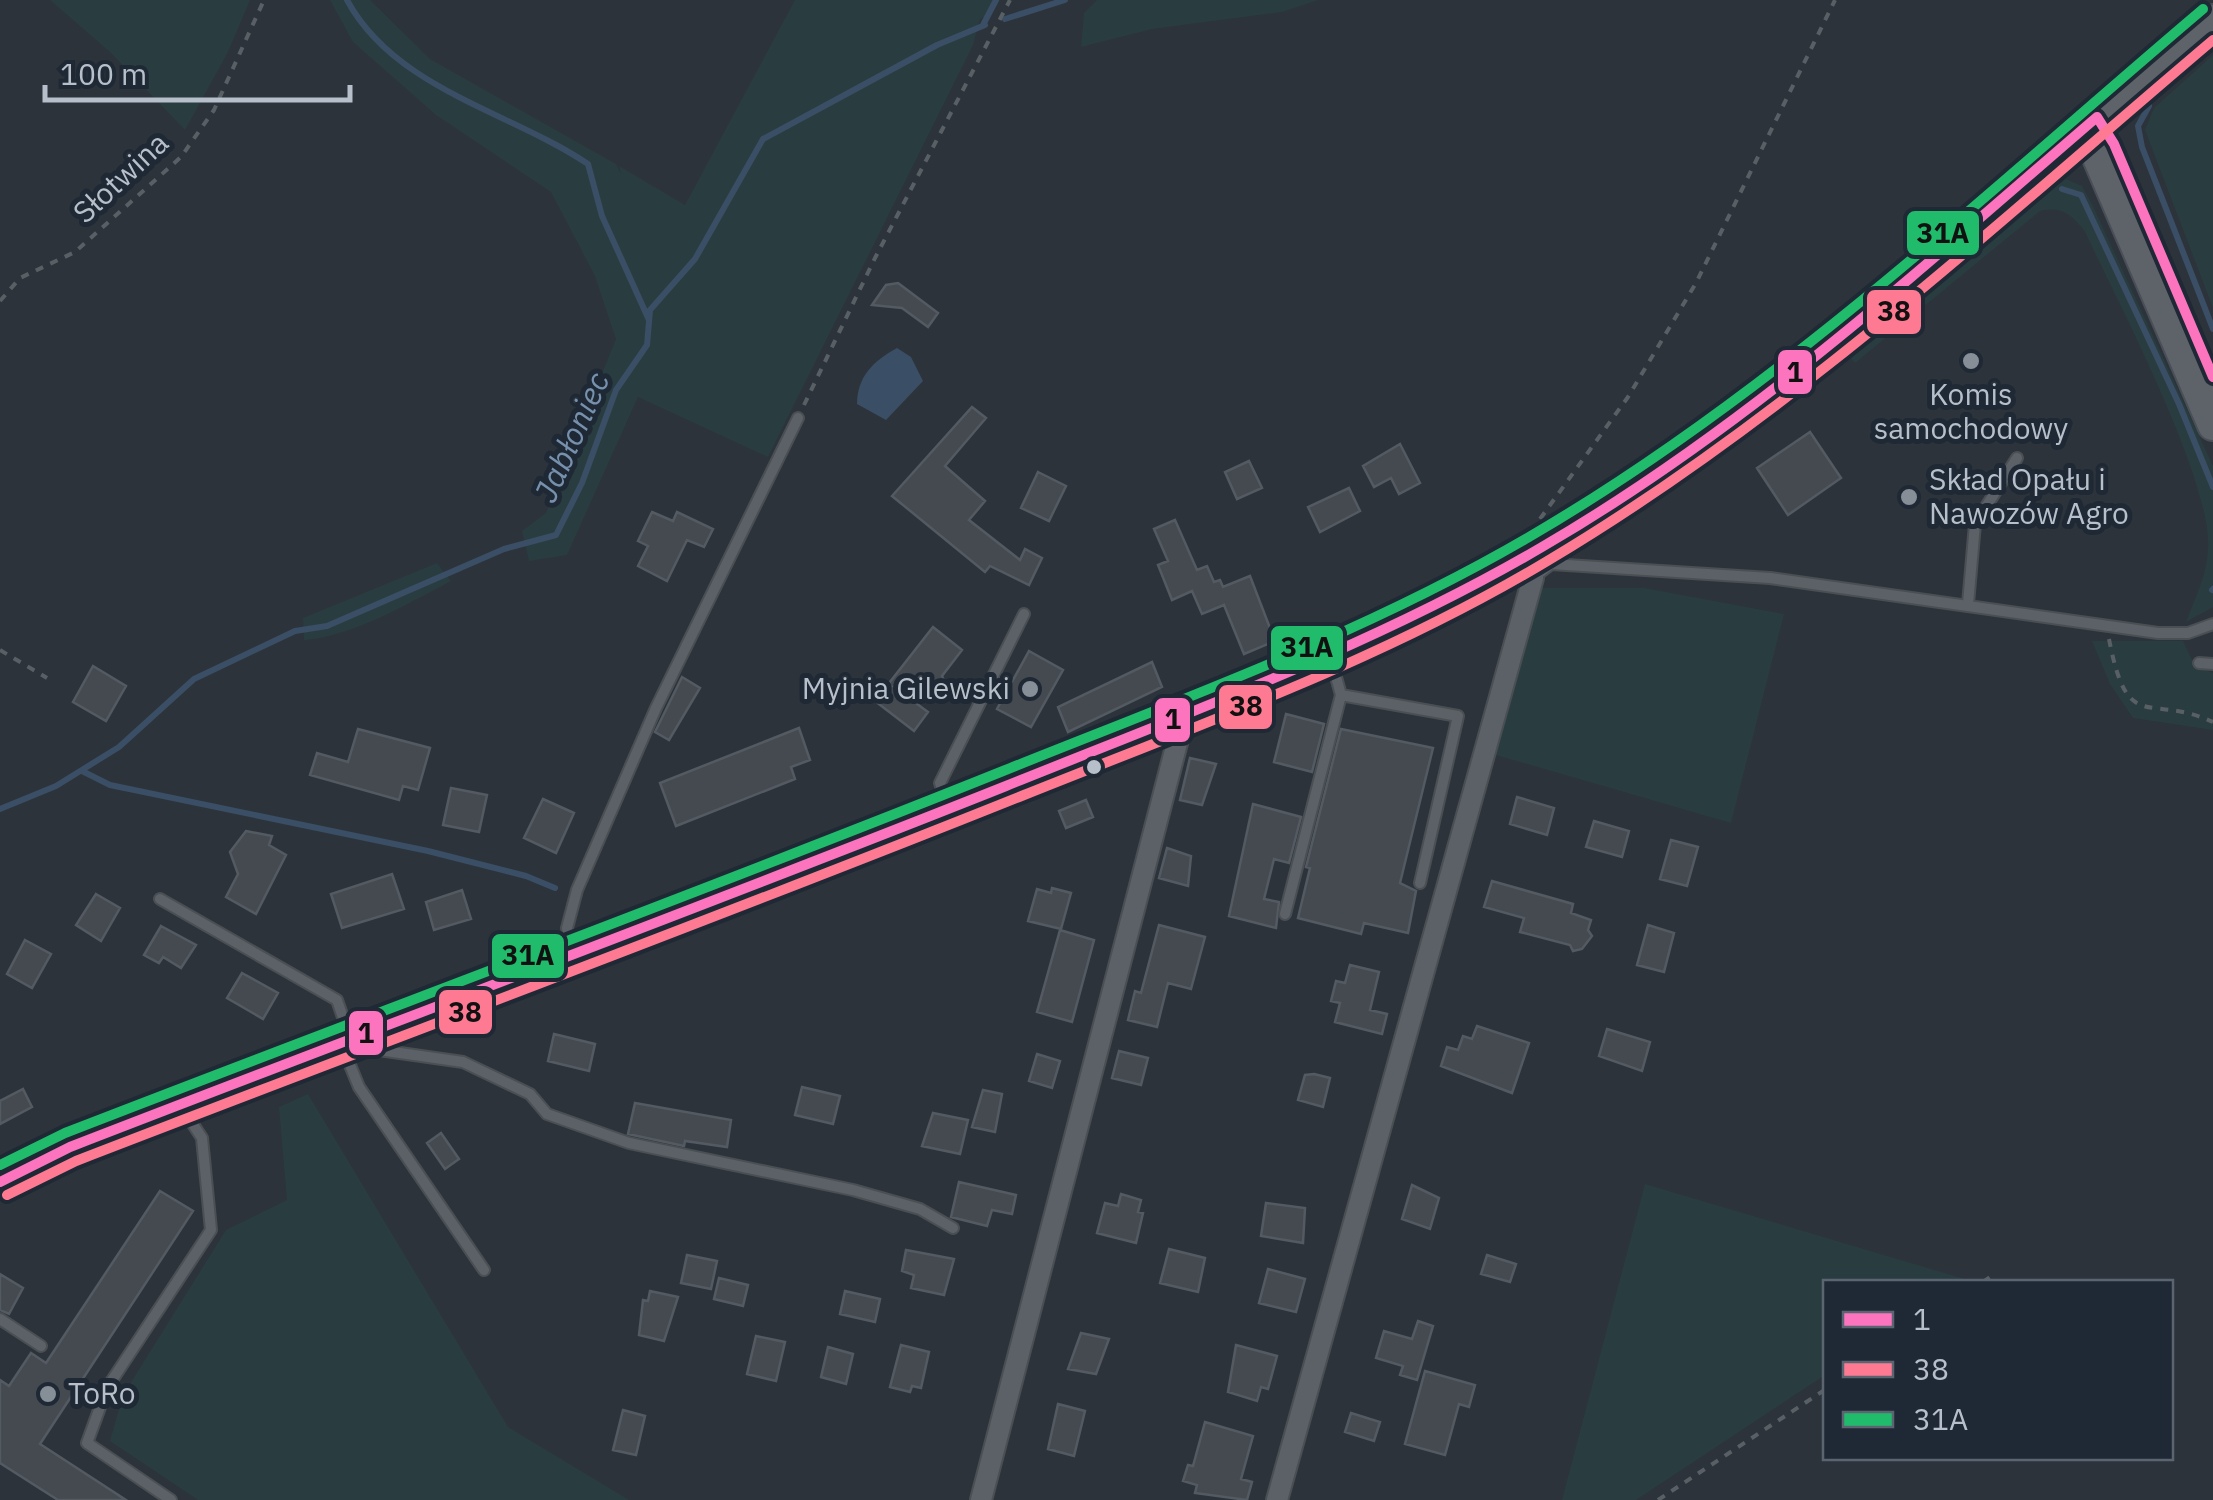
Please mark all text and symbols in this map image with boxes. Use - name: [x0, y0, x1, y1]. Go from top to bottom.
- scale bar: [45, 40, 350, 102]
- text: 100 m: [60, 54, 147, 93]
- street label: Słotwina: [64, 123, 176, 231]
- line badge: 31A: [1905, 209, 1981, 257]
- text: 31A: [1917, 214, 1969, 251]
- line badge: 38: [1865, 288, 1923, 336]
- text: 38: [1877, 292, 1911, 329]
- line badge: 1: [1776, 348, 1814, 396]
- marker: Komis samochodowy: [1960, 350, 1982, 372]
- text: 1: [1787, 353, 1804, 390]
- water label: Jabłoniec: [524, 365, 618, 508]
- place label: Komis samochodowy: [1874, 374, 2068, 447]
- place label: Skład Opału i Nawozów Agro: [1929, 459, 2129, 532]
- marker: Skład Opału i Nawozów Agro: [1898, 486, 1920, 508]
- line badge: 31A: [1269, 624, 1345, 672]
- text: 31A: [1281, 628, 1333, 665]
- place label: Myjnia Gilewski: [802, 668, 1010, 707]
- marker: Myjnia Gilewski: [1019, 678, 1041, 700]
- line badge: 38: [1217, 683, 1274, 731]
- text: 38: [1229, 687, 1263, 724]
- line badge: 1: [1153, 696, 1192, 744]
- text: 1: [1165, 700, 1182, 737]
- unlabelled marker: [1084, 757, 1104, 777]
- line badge: 31A: [490, 932, 566, 980]
- text: 31A: [502, 936, 554, 973]
- line badge: 38: [437, 988, 494, 1036]
- text: 38: [448, 993, 482, 1030]
- line badge: 1: [347, 1009, 385, 1057]
- text: 1: [358, 1014, 375, 1051]
- legend: [1823, 1280, 2173, 1460]
- text: 1: [1913, 1299, 1931, 1338]
- text: 38: [1913, 1349, 1949, 1388]
- place label: ToRo: [68, 1373, 136, 1412]
- marker: ToRo: [37, 1383, 59, 1405]
- text: 31A: [1913, 1399, 1968, 1438]

